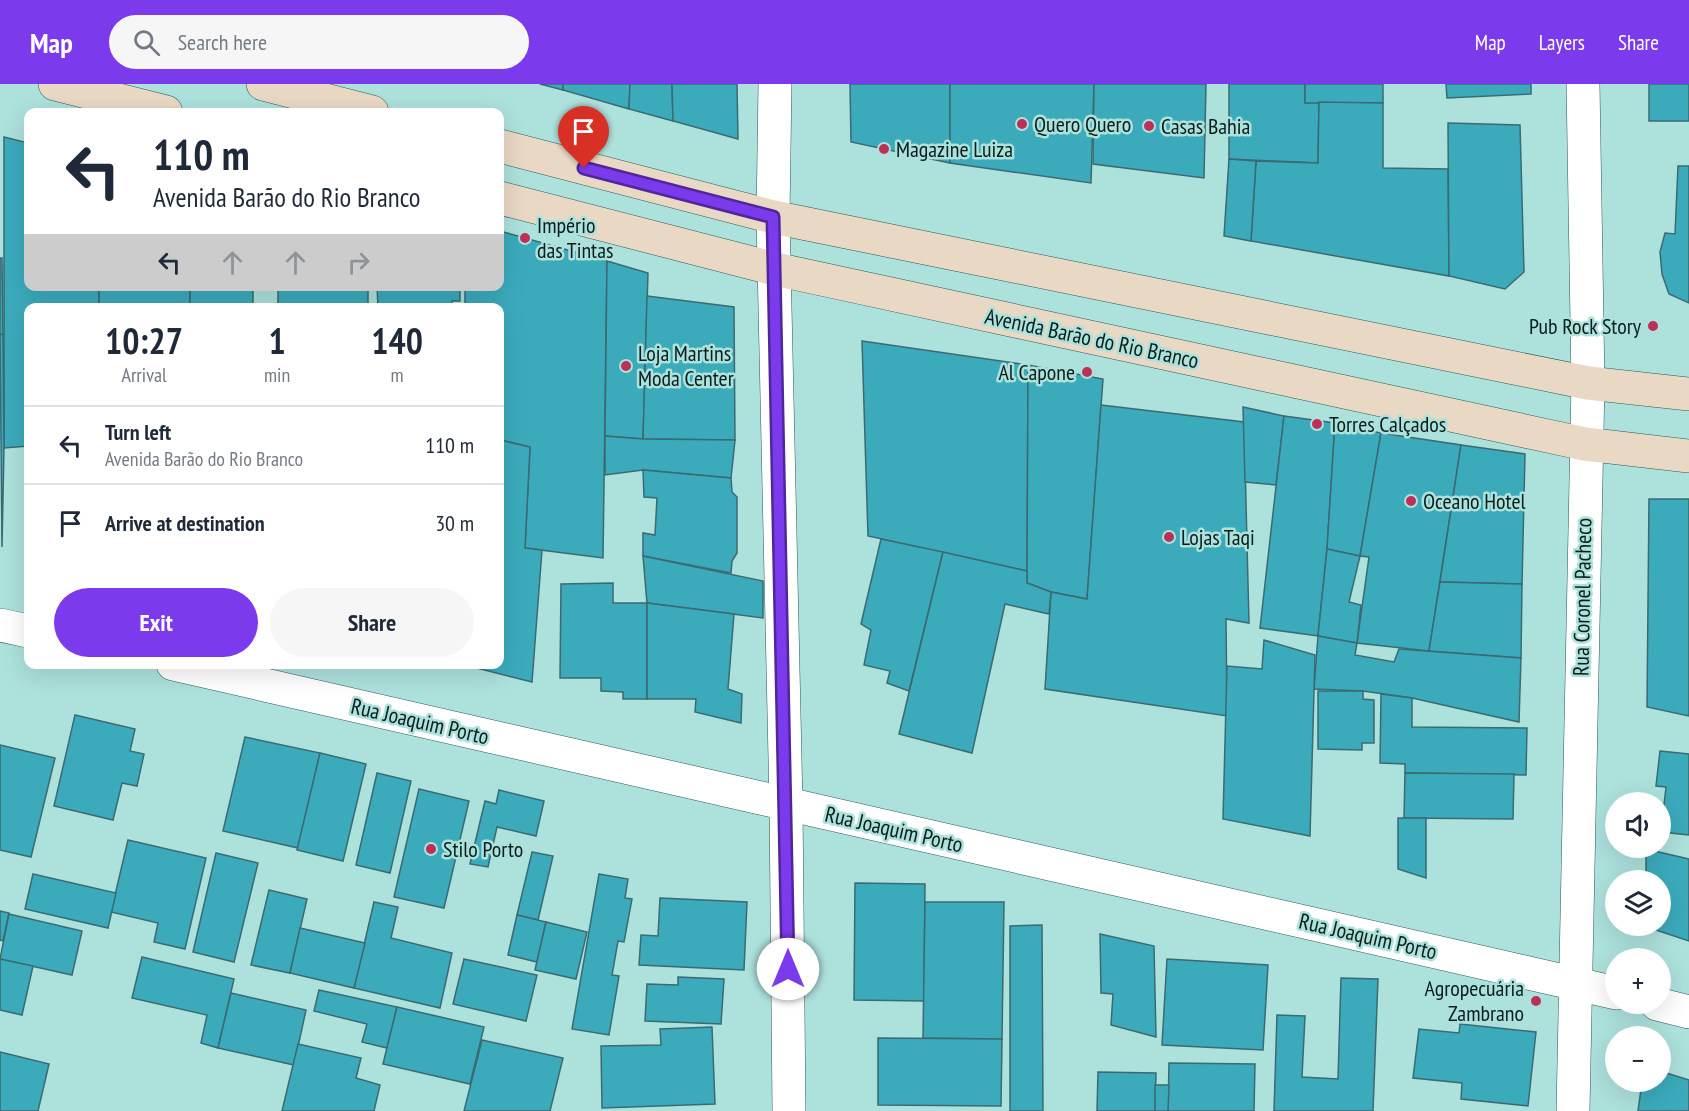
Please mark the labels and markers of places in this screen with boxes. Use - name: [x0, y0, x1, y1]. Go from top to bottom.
- pin: [558, 106, 609, 168]
- place label: Quero Quero: [1034, 110, 1131, 138]
- place label: Casas Bahia: [1161, 112, 1250, 140]
- marker: Quero Quero: [1015, 117, 1029, 131]
- marker: Casas Bahia: [1142, 119, 1156, 133]
- place label: Magazine Luiza: [896, 135, 1013, 163]
- marker: Magazine Luiza: [877, 142, 891, 156]
- place label: Império das Tintas: [537, 211, 613, 264]
- marker: Império das Tintas: [518, 231, 532, 245]
- place label: Pub Rock Story: [1529, 312, 1642, 340]
- marker: Pub Rock Story: [1646, 319, 1660, 333]
- place label: Loja Martins Moda Center: [638, 339, 734, 392]
- place label: Al Capone: [998, 358, 1075, 386]
- marker: Loja Martins Moda Center: [619, 359, 633, 373]
- marker: Al Capone: [1080, 365, 1094, 379]
- place label: Torres Calçados: [1329, 410, 1446, 438]
- marker: Torres Calçados: [1310, 417, 1324, 431]
- place label: Oceano Hotel: [1423, 487, 1527, 515]
- marker: Oceano Hotel: [1404, 494, 1418, 508]
- place label: Lojas Taqi: [1181, 523, 1255, 551]
- marker: Lojas Taqi: [1162, 530, 1176, 544]
- place label: Stilo Porto: [443, 835, 523, 863]
- marker: Stilo Porto: [424, 842, 438, 856]
- place label: Agropecuária Zambrano: [1425, 974, 1524, 1027]
- marker: Agropecuária Zambrano: [1529, 994, 1543, 1008]

